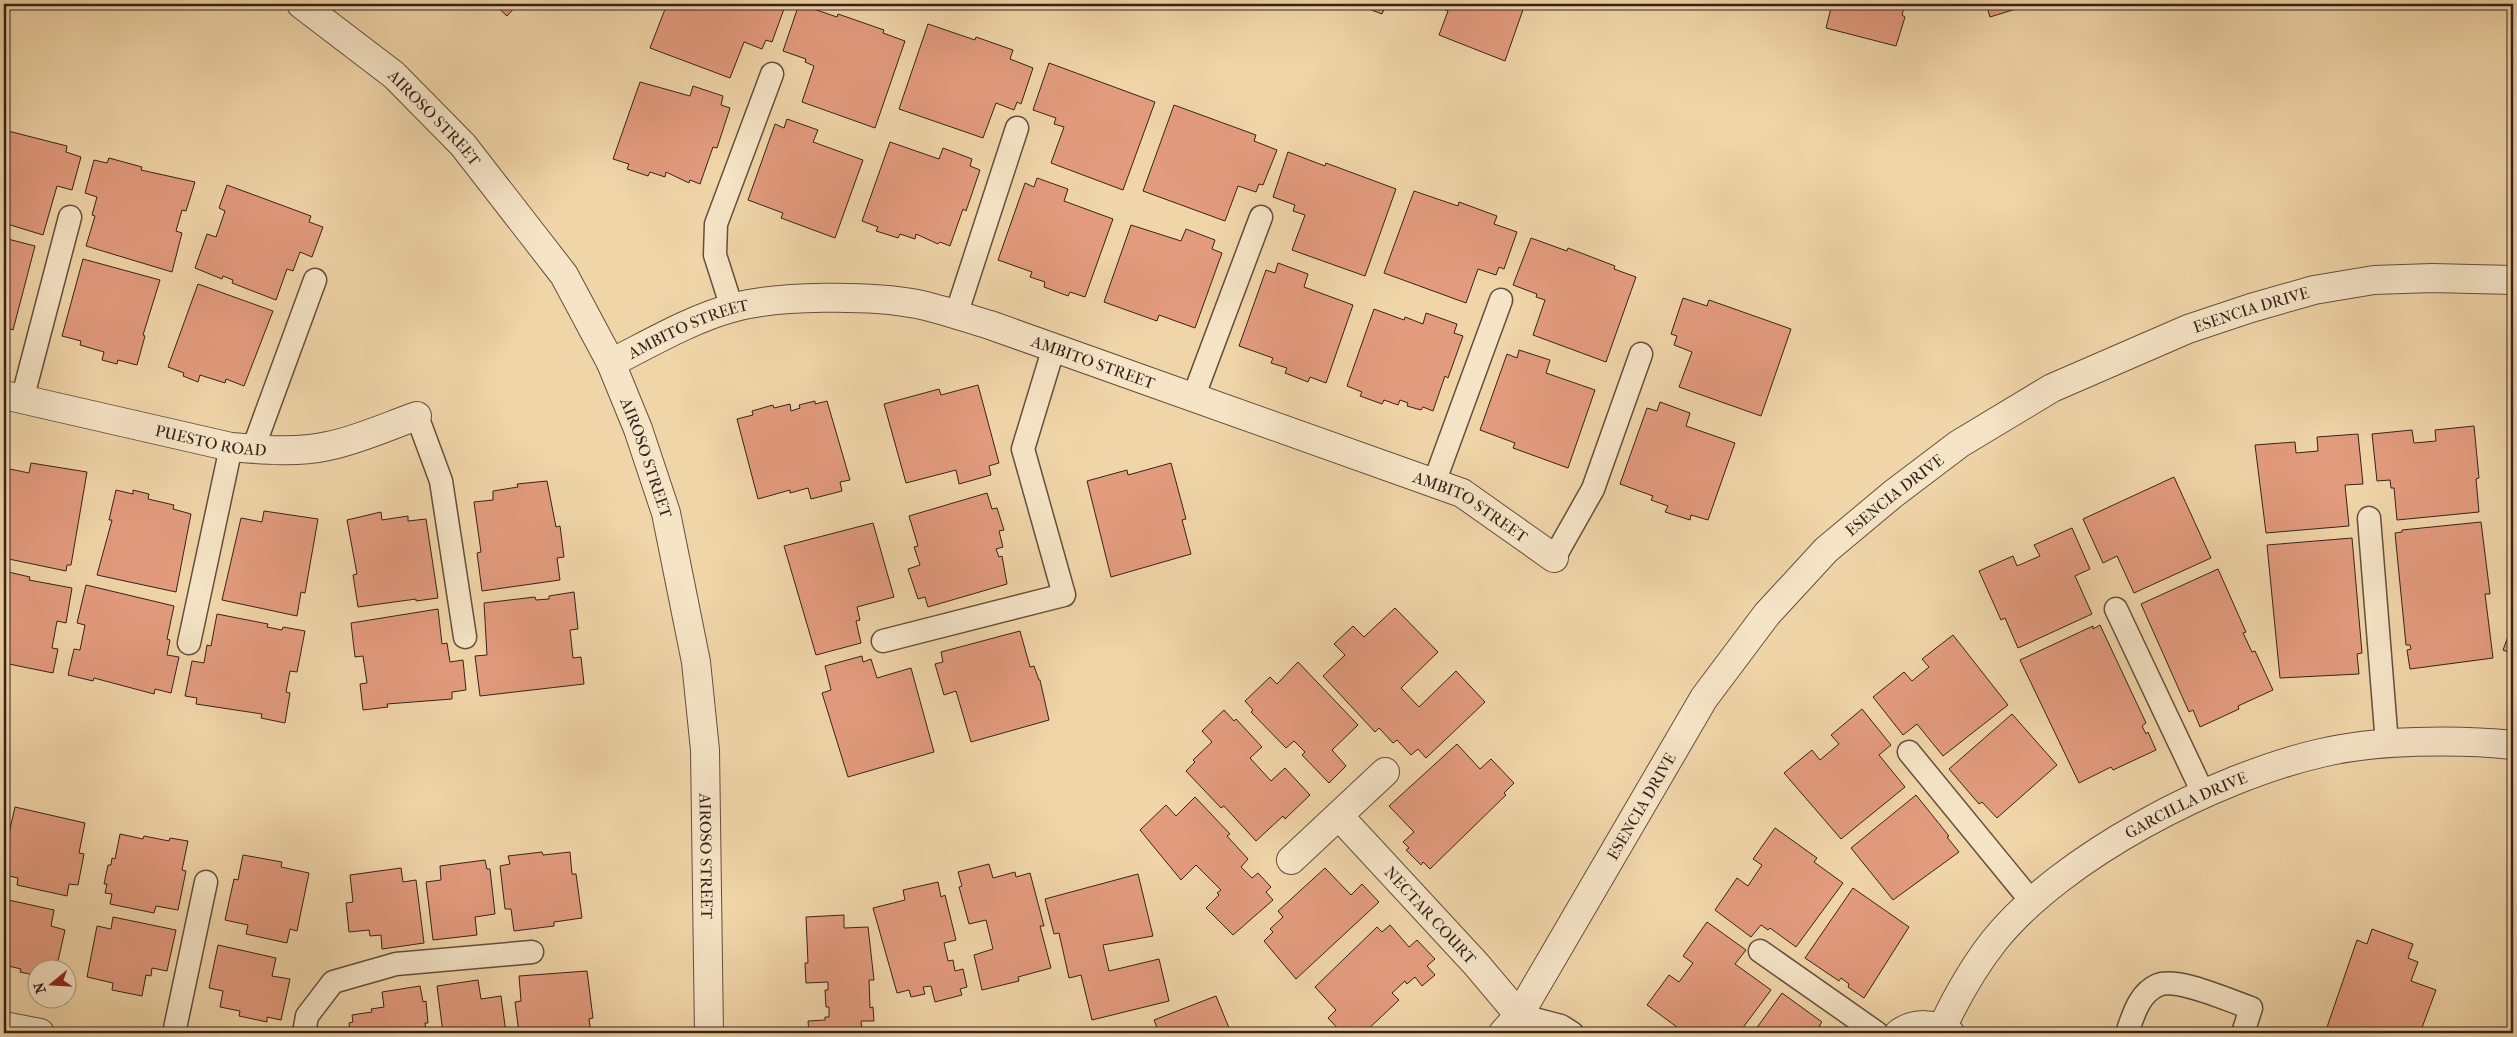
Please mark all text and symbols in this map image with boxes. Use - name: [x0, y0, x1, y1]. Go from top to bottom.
- street label: AIROSO STREET: [383, 65, 485, 170]
- street label: ESENCIA DRIVE: [2190, 283, 2312, 337]
- street label: AMBITO STREET: [624, 295, 750, 363]
- street label: AMBITO STREET: [1028, 331, 1158, 393]
- street label: AIROSO STREET: [616, 394, 676, 520]
- street label: PUESTO ROAD: [153, 421, 267, 460]
- street label: ESENCIA DRIVE: [1841, 450, 1948, 540]
- street label: AMBITO STREET: [1410, 467, 1531, 547]
- street label: ESENCIA DRIVE: [1603, 749, 1680, 863]
- street label: GARCILLA DRIVE: [2122, 768, 2250, 843]
- street label: AIROSO STREET: [696, 792, 716, 919]
- street label: NECTAR COURT: [1381, 863, 1480, 968]
- north arrow: [28, 960, 78, 1010]
- text: N: [30, 980, 50, 996]

